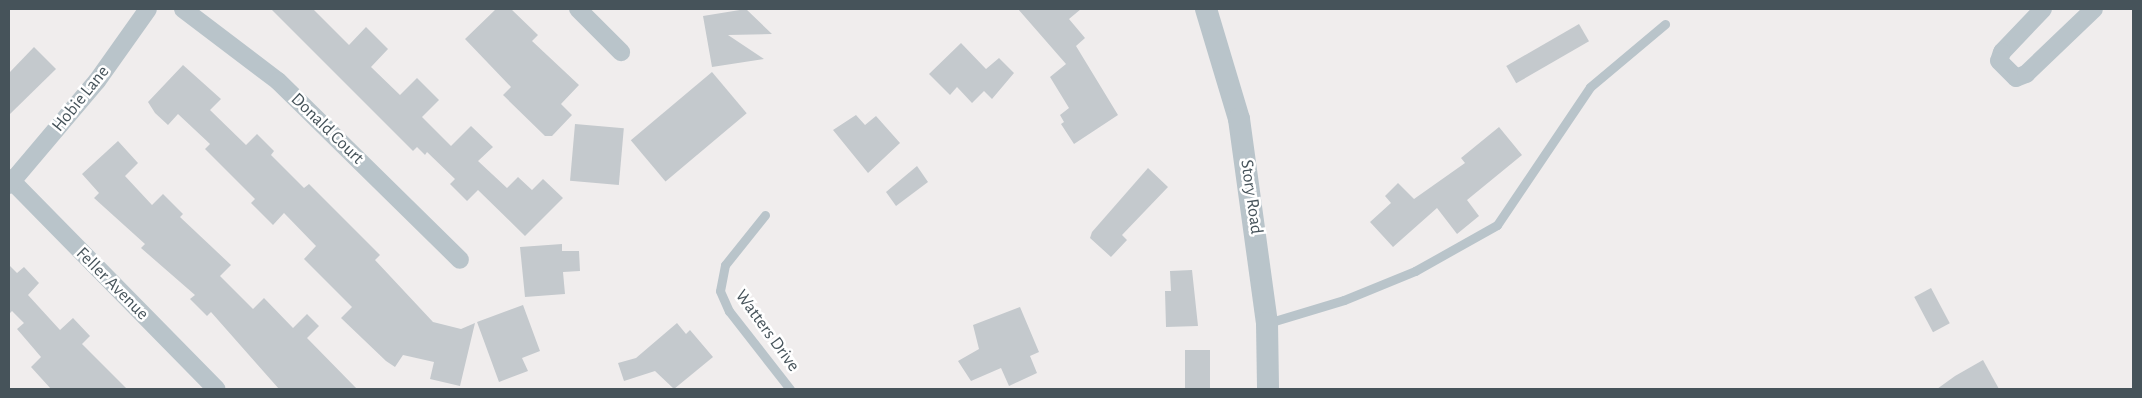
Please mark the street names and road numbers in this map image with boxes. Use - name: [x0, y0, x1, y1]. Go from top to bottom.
- street label: Hobie Lane: [48, 62, 114, 136]
- street label: Donald Court: [286, 89, 368, 169]
- street label: Story Road: [1235, 158, 1267, 236]
- street label: Feller Avenue: [71, 243, 153, 325]
- street label: Watters Drive: [730, 286, 804, 376]

